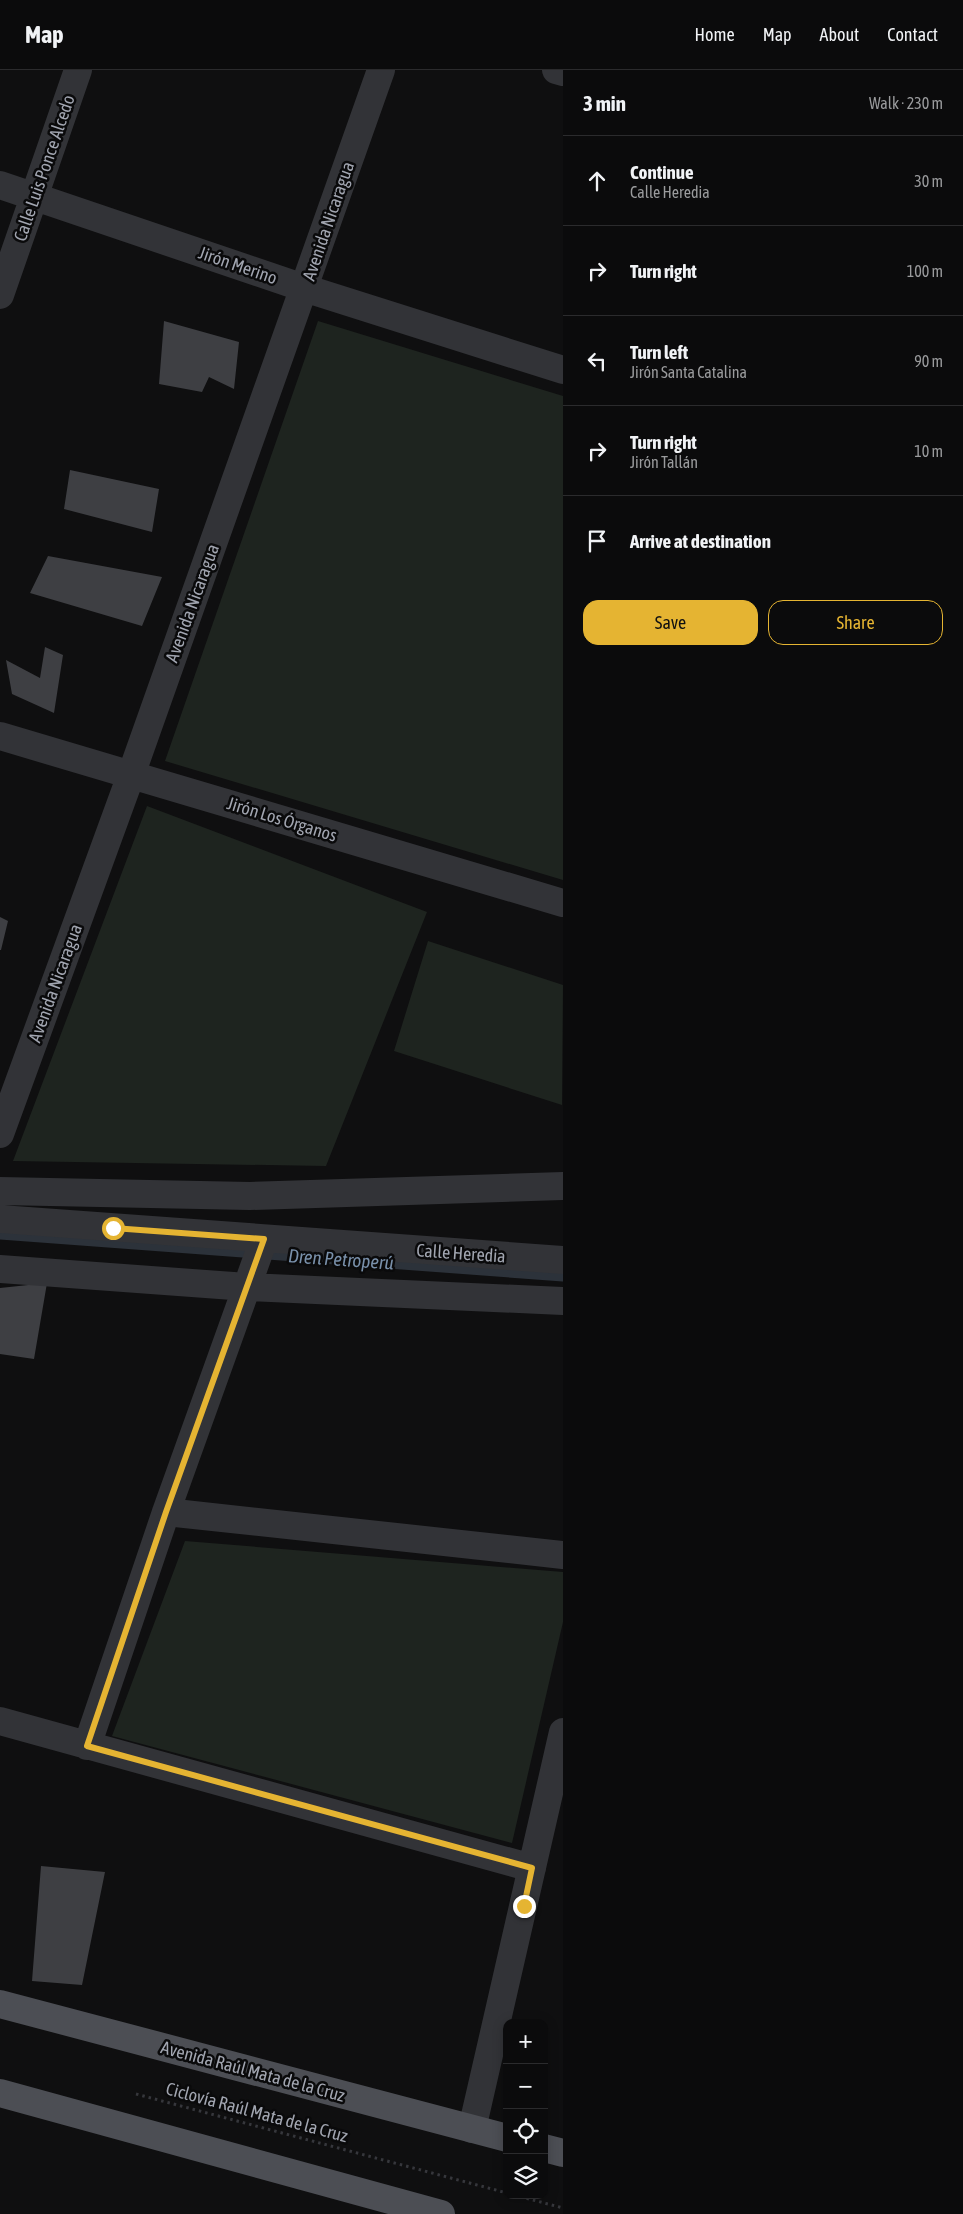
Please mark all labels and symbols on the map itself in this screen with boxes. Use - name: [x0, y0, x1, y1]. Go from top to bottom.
- street label: Calle Luis Ponce Alcedo: [9, 92, 79, 244]
- street label: Avenida Nicaragua: [298, 159, 358, 283]
- street label: Jirón Merino: [196, 242, 280, 288]
- street label: Avenida Nicaragua: [161, 541, 223, 665]
- street label: Jirón Los Órganos: [225, 792, 339, 846]
- street label: Avenida Nicaragua: [24, 921, 86, 1045]
- route start: [102, 1217, 125, 1240]
- street label: Calle Heredia: [416, 1239, 506, 1267]
- water label: Dren Petroperú: [288, 1244, 394, 1274]
- route end: [513, 1895, 536, 1918]
- street label: Avenida Raúl Mata de la Cruz: [159, 2036, 348, 2106]
- street label: Ciclovía Raúl Mata de la Cruz: [164, 2078, 351, 2147]

